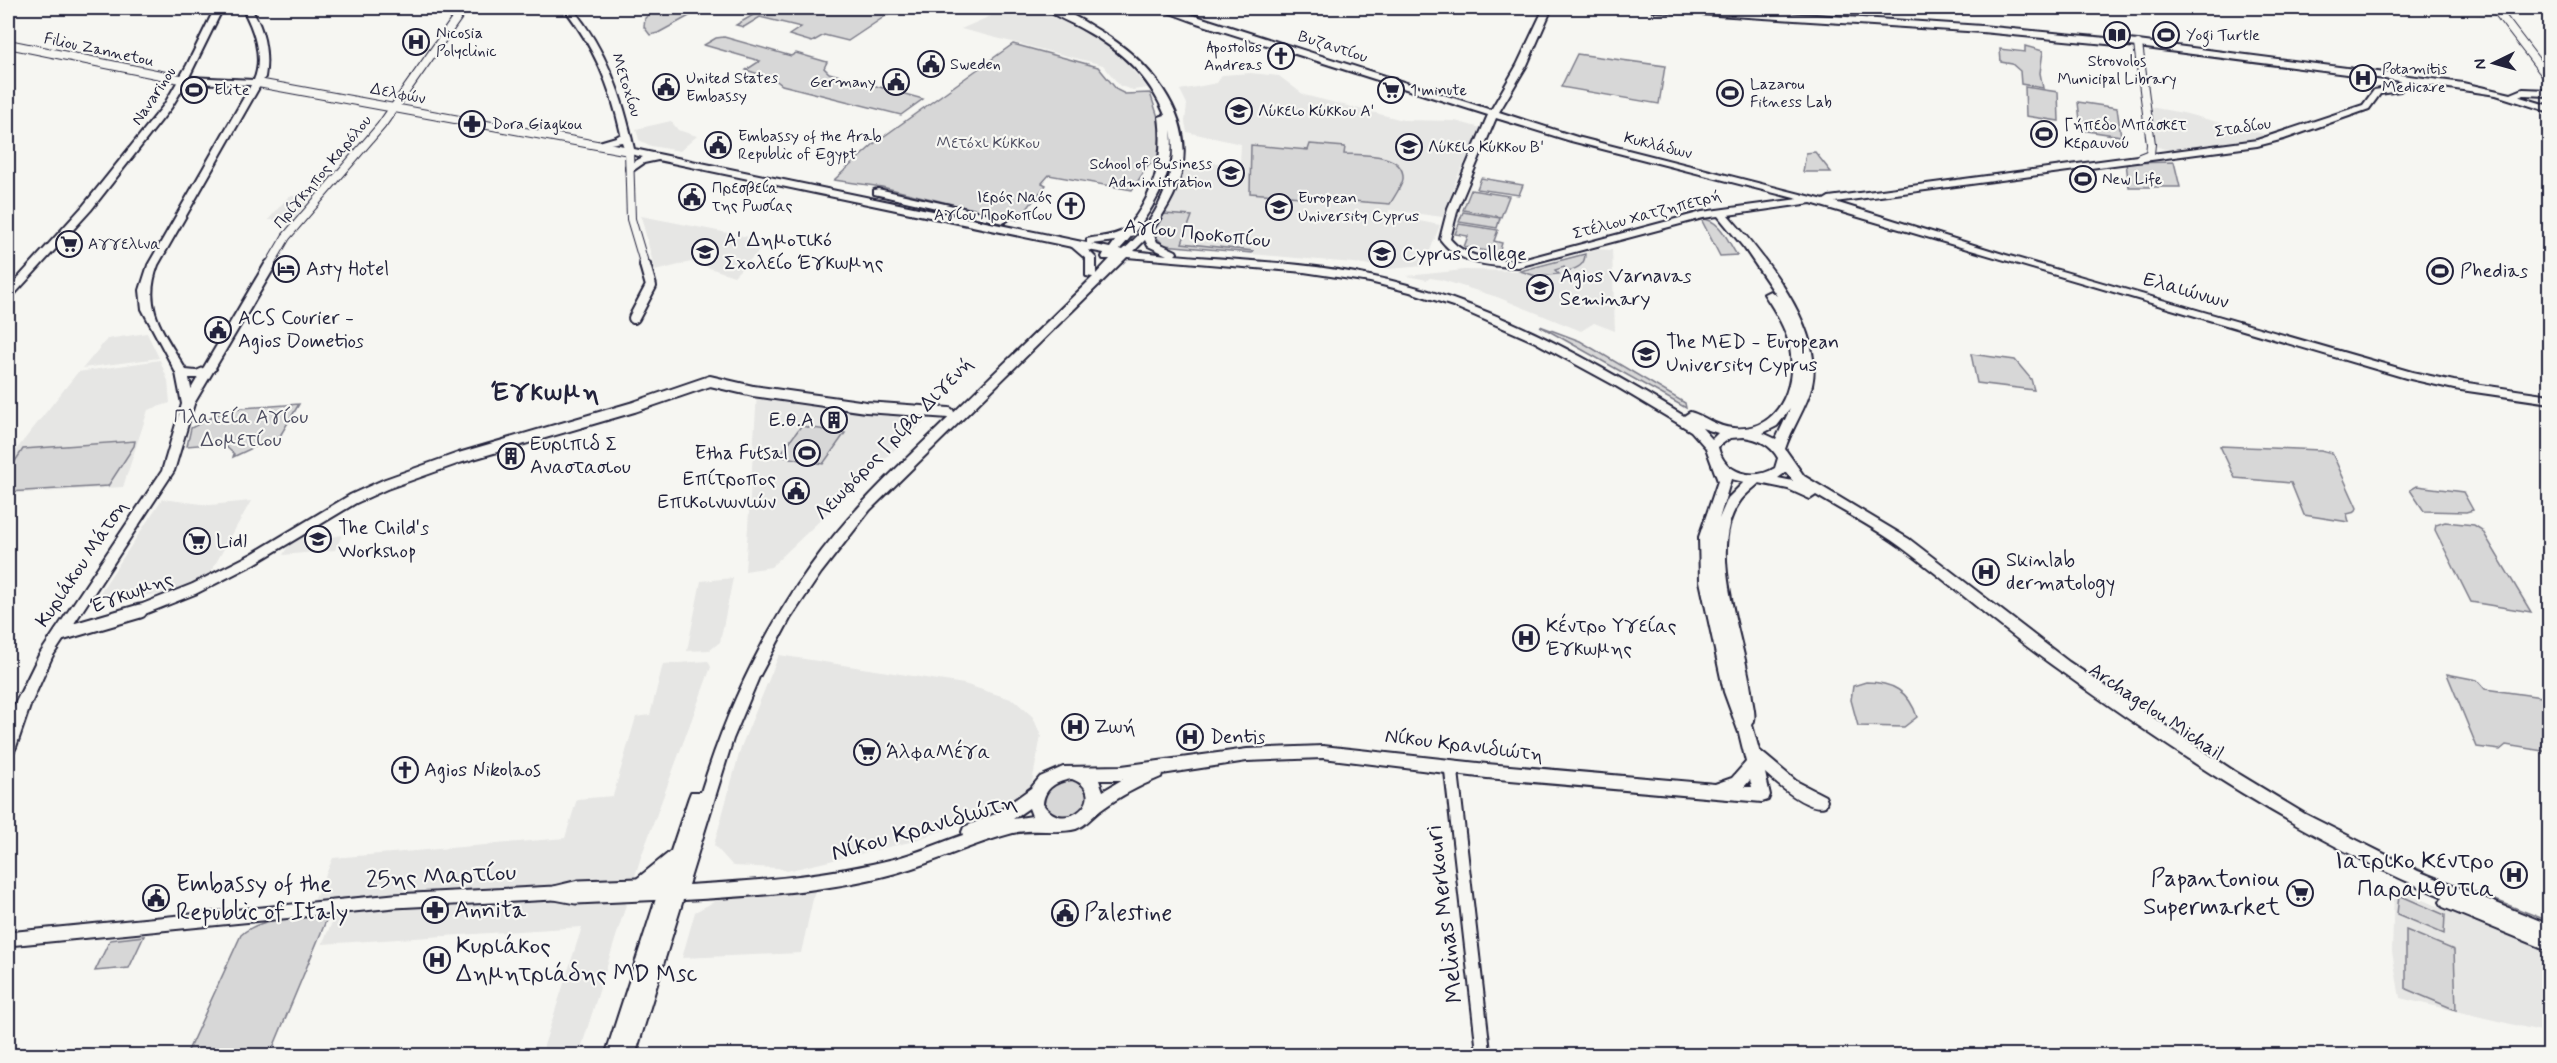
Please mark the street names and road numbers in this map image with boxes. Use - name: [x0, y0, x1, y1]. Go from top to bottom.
- street label: Βυζαντίου: [1296, 26, 1370, 68]
- street label: Filiou Zannetou: [42, 28, 156, 72]
- street label: Μετοχίου: [606, 50, 646, 120]
- street label: Navarinou: [127, 63, 181, 129]
- street label: Δελφών: [369, 78, 427, 110]
- street label: Πρίγκηπος Καρόλου: [269, 111, 377, 233]
- street label: Σταδίου: [2213, 113, 2273, 143]
- street label: Κυκλάδων: [1622, 127, 1694, 165]
- street label: Στέλιου Χατζηπετρή: [1570, 184, 1723, 245]
- street label: Αγίου Προκοπίου: [1122, 213, 1272, 255]
- street label: Ελαιώνων: [2140, 266, 2232, 316]
- street label: Λεωφόρος Γρίβα Διγενή: [809, 351, 979, 527]
- street label: Κυριάκου Μάτση: [29, 495, 135, 633]
- street label: Έγκωμης: [87, 566, 177, 620]
- street label: Archagelou Michail: [2083, 657, 2229, 767]
- street label: Νίκου Κρανιδιώτη: [1383, 723, 1545, 769]
- street label: Νίκου Κρανιδιώτη: [828, 787, 1020, 869]
- street label: Melinas Merkouri: [1419, 823, 1471, 1005]
- street label: 25ης Μαρτίου: [365, 858, 517, 896]

